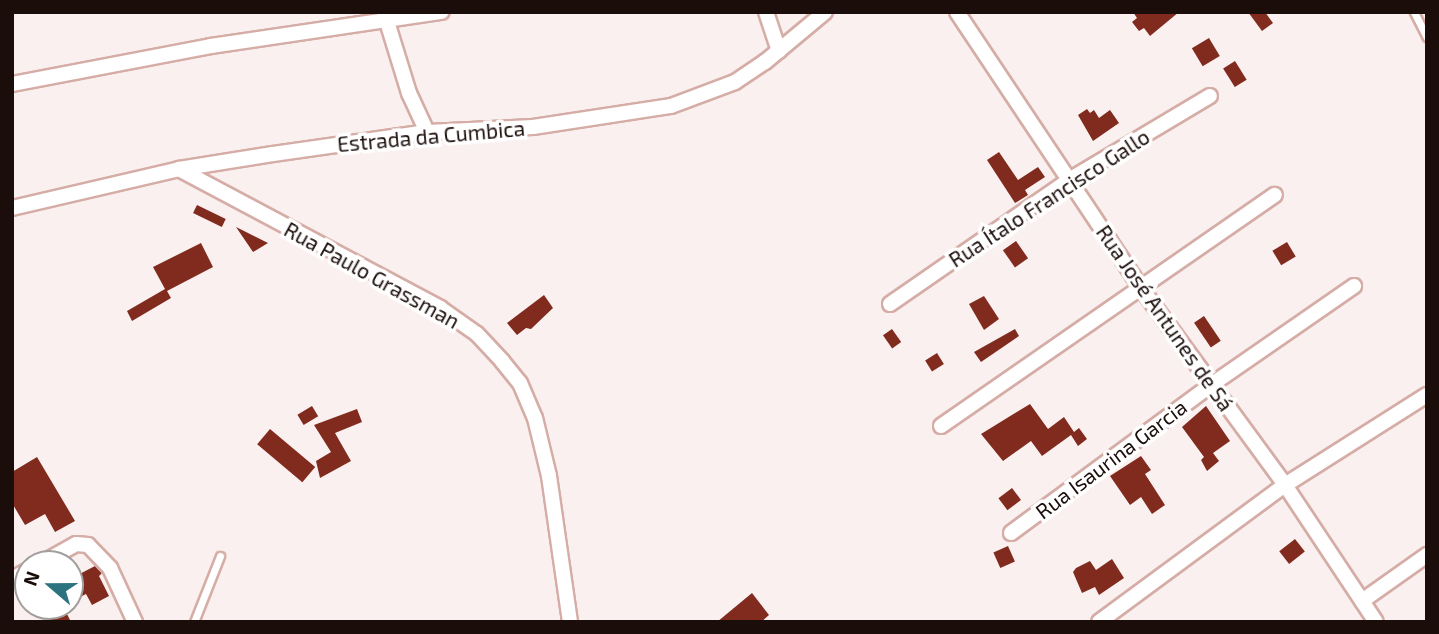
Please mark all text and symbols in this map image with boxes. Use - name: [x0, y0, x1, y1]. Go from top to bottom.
- street label: Estrada da Cumbica: [336, 115, 526, 157]
- street label: Rua Ítalo Francisco Gallo: [944, 124, 1154, 272]
- street label: Rua Paulo Grassman: [280, 216, 464, 334]
- street label: Rua José Antunes de Sá: [1091, 220, 1239, 416]
- street label: Rua Isaurina Garcia: [1030, 394, 1192, 524]
- north arrow: [14, 550, 84, 620]
- text: N: [18, 568, 44, 589]

